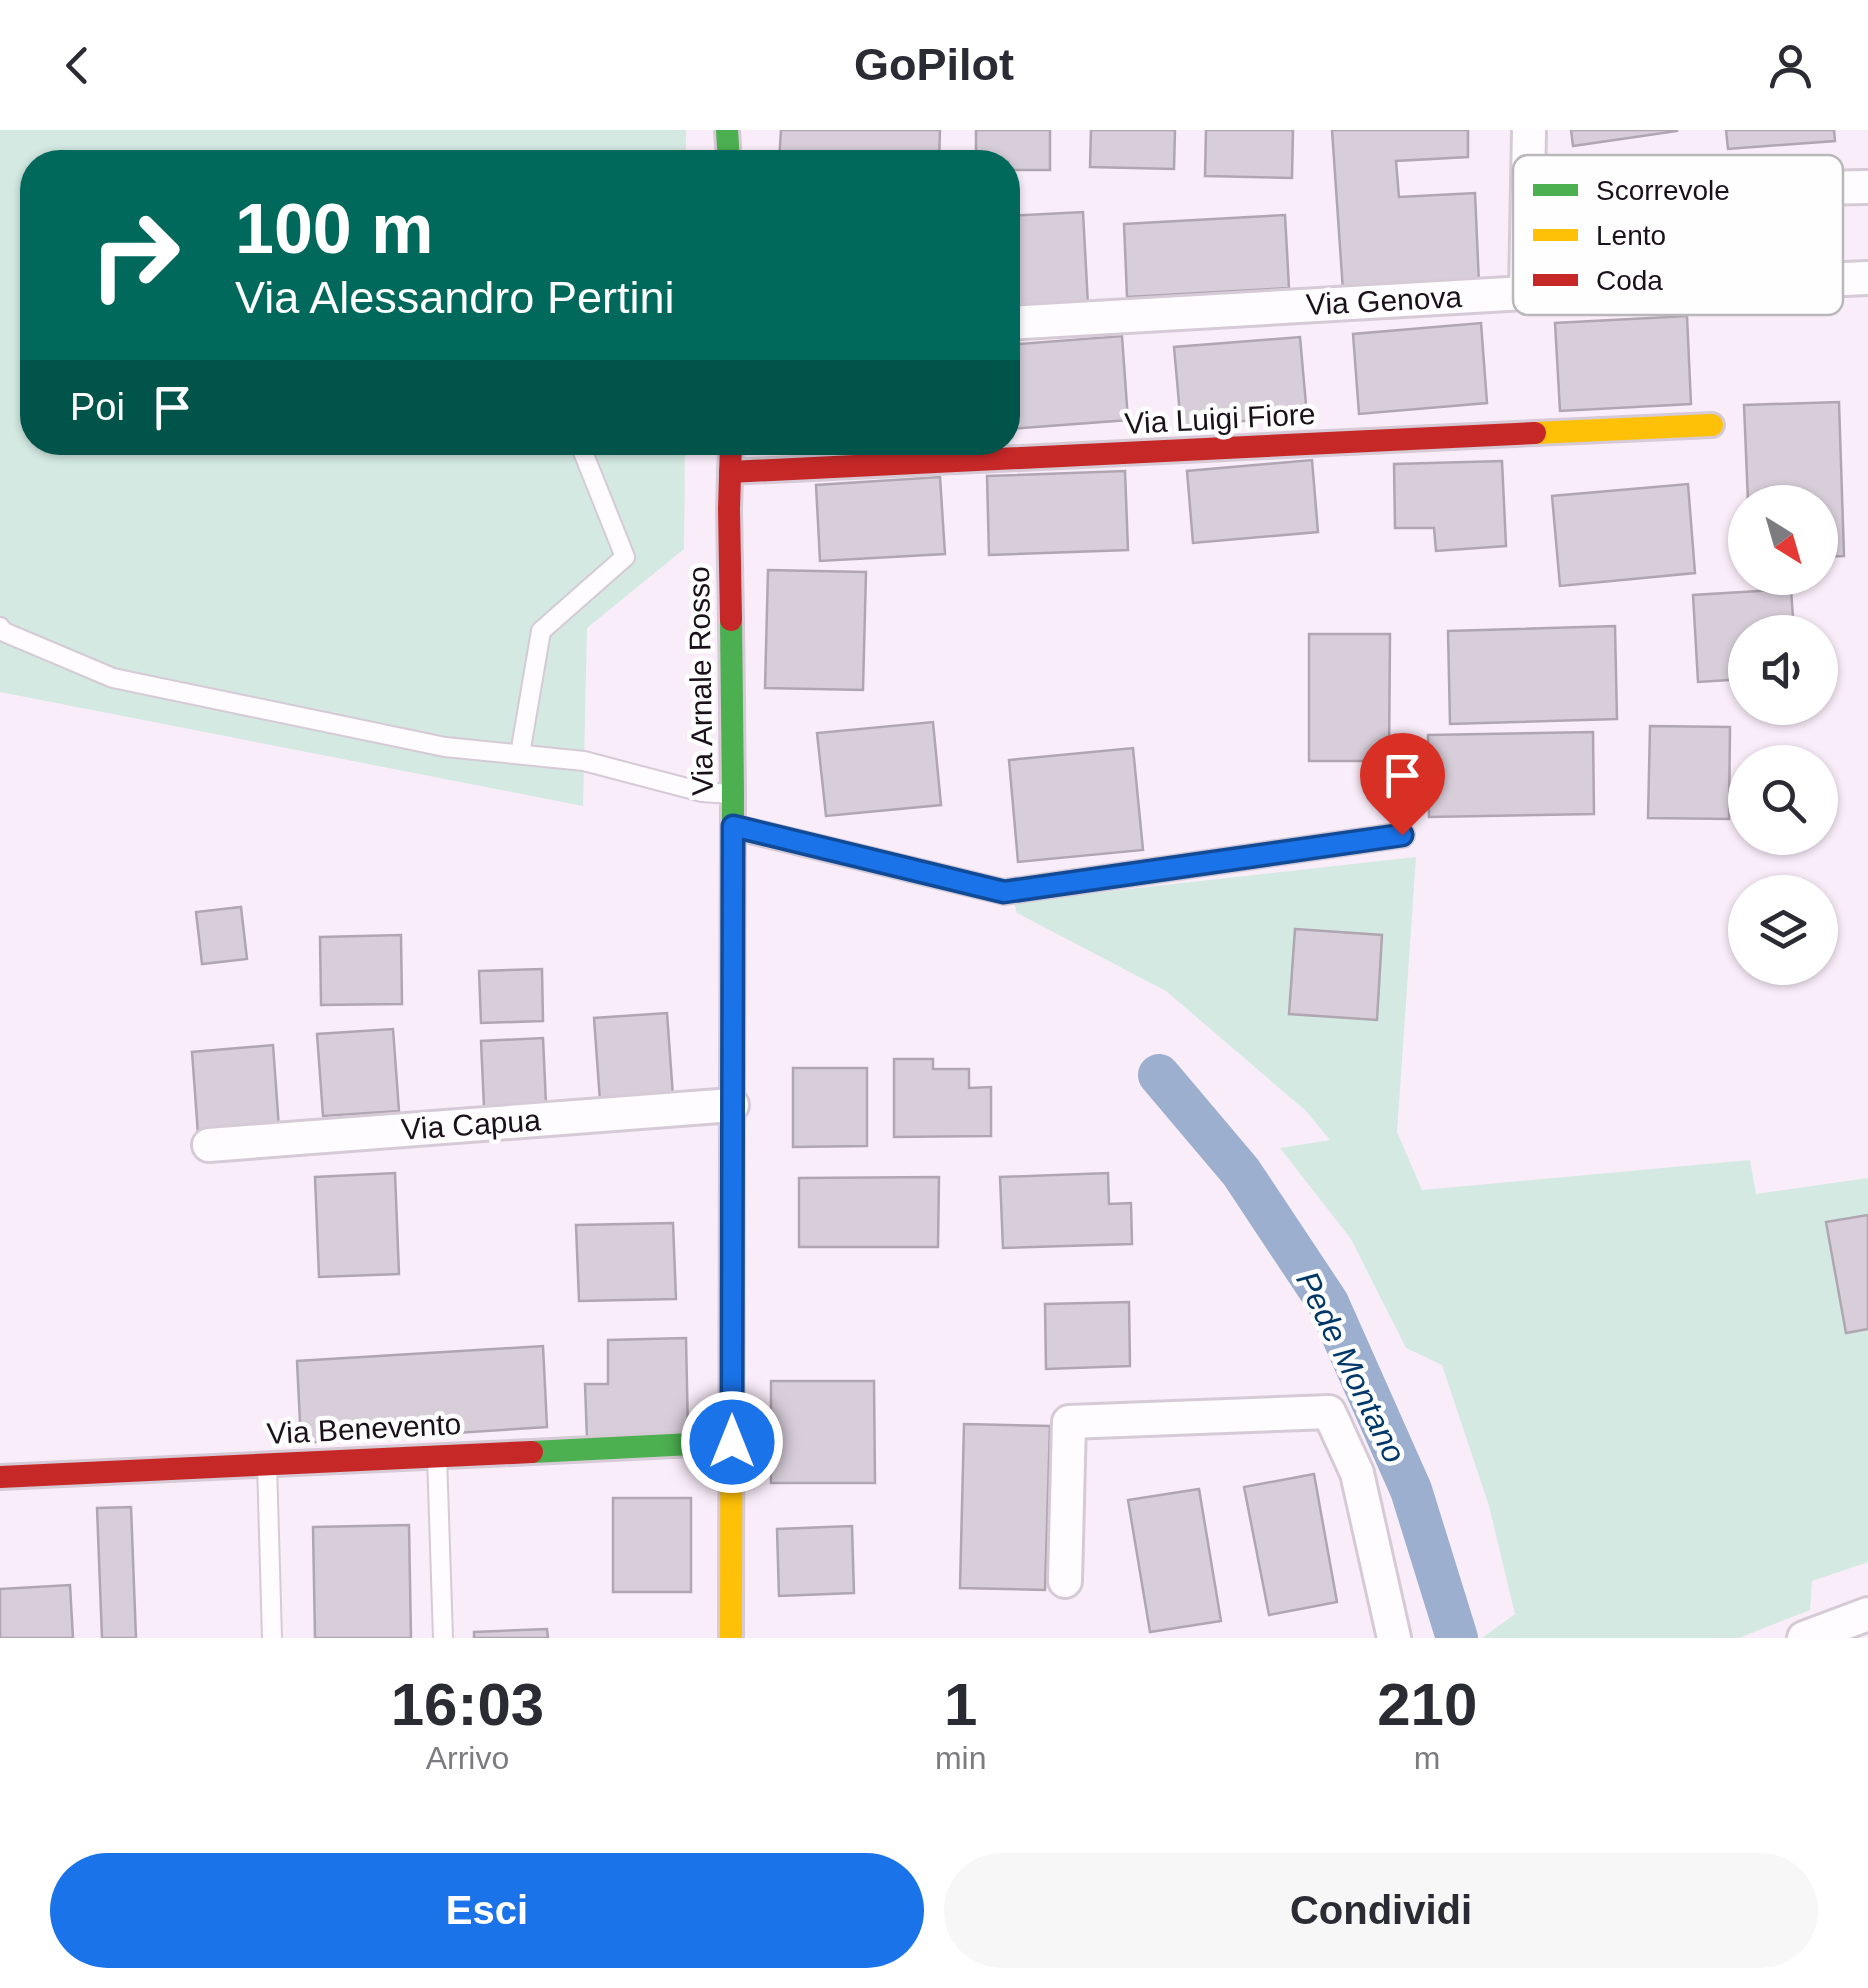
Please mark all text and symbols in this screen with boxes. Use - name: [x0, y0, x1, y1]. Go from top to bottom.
- icon: back: [50, 38, 105, 93]
- icon: person: [1763, 38, 1818, 93]
- text: GoPilot: [854, 39, 1014, 90]
- legend: [1513, 155, 1843, 315]
- text: Scorrevole: [1596, 175, 1730, 206]
- icon: right: [70, 190, 200, 320]
- text: 100 m: [235, 190, 433, 268]
- text: Lento: [1596, 220, 1666, 251]
- text: Coda: [1596, 265, 1663, 296]
- text: Via Alessandro Pertini: [235, 272, 674, 323]
- street label: Via Genova: [1305, 280, 1463, 321]
- icon: arrive: [145, 380, 200, 435]
- text: Poi: [70, 386, 125, 428]
- street label: Via Luigi Fiore: [1124, 397, 1316, 440]
- north arrow: [1728, 485, 1838, 595]
- map controls: [1728, 485, 1838, 985]
- street label: Via Arnale Rosso: [682, 566, 719, 796]
- button: sound: [1728, 615, 1838, 725]
- pin: [1360, 733, 1445, 836]
- button: search: [1728, 745, 1838, 855]
- icon: arrive: [1375, 748, 1430, 803]
- button: layers: [1728, 875, 1838, 985]
- street label: Via Capua: [400, 1103, 542, 1146]
- water label: Pede Montano: [1289, 1266, 1413, 1468]
- position arrow: [680, 1390, 784, 1494]
- street label: Via Benevento: [266, 1407, 462, 1450]
- text: 16:03: [391, 1671, 544, 1738]
- text: 1: [944, 1671, 977, 1738]
- text: 210: [1377, 1671, 1477, 1738]
- text: Arrivo: [426, 1740, 509, 1776]
- text: min: [935, 1740, 986, 1776]
- text: m: [1414, 1740, 1441, 1776]
- button: Esci: [50, 1853, 924, 1968]
- button: Condividi: [944, 1853, 1818, 1968]

